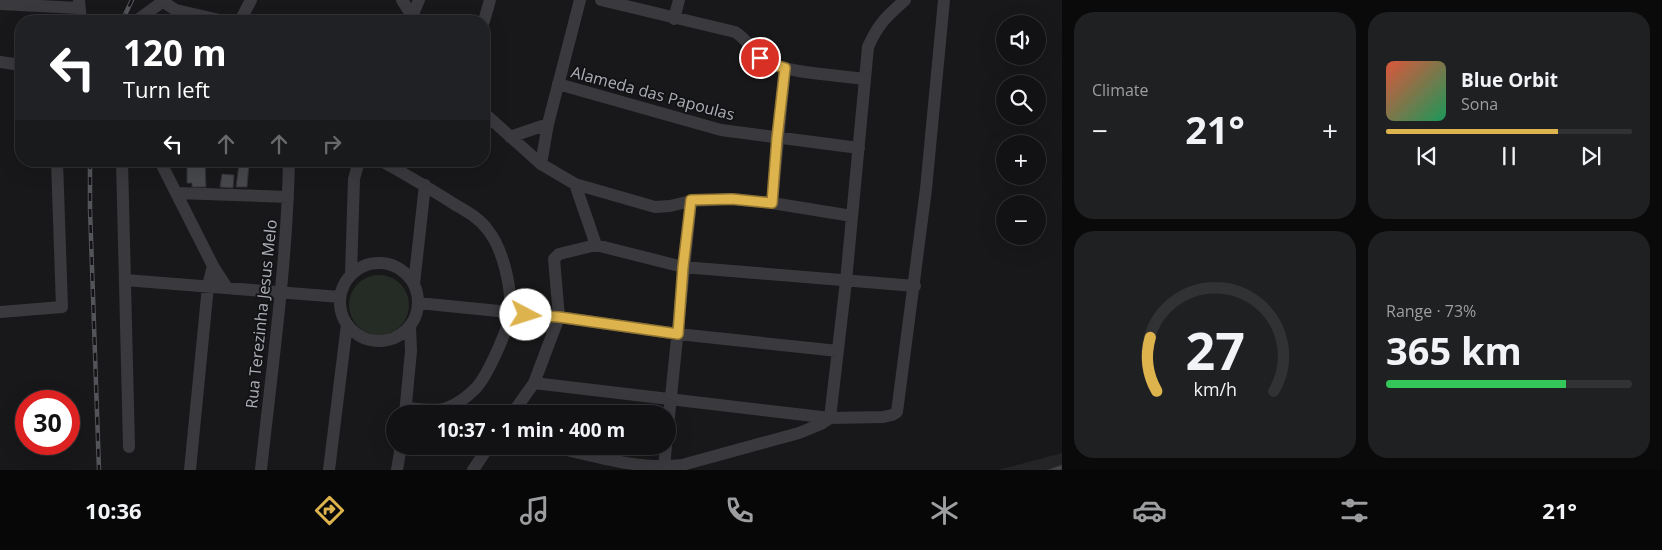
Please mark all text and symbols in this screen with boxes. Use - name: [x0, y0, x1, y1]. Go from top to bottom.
- map controls: [996, 15, 1046, 245]
- button: sound: [996, 15, 1046, 65]
- text: 120 m: [123, 29, 227, 76]
- icon: left: [40, 35, 105, 100]
- pin: [739, 37, 781, 79]
- icon: arrive: [746, 44, 774, 72]
- street label: Alameda das Papoulas: [569, 61, 737, 125]
- text: Blue Orbit: [1461, 67, 1558, 93]
- text: Turn left: [123, 74, 210, 104]
- button: search: [996, 75, 1046, 125]
- text: Climate: [1092, 79, 1149, 101]
- text: Sona: [1461, 93, 1498, 115]
- text: 21°: [1185, 103, 1245, 155]
- text: −: [1092, 111, 1108, 149]
- text: +: [1322, 111, 1338, 149]
- icon: left: [159, 130, 187, 158]
- icon: ahead: [212, 130, 240, 158]
- icon: ahead: [265, 130, 293, 158]
- icon: right: [318, 130, 346, 158]
- button: +: [996, 135, 1046, 185]
- icon: previous: [1413, 142, 1441, 170]
- icon: pause: [1495, 142, 1523, 170]
- icon: next: [1577, 142, 1605, 170]
- button: −: [996, 195, 1046, 245]
- street label: Rua Terezinha Jesus Melo: [240, 218, 282, 410]
- position arrow: [499, 288, 551, 340]
- text: Range · 73%: [1386, 300, 1476, 322]
- text: 27: [1185, 314, 1245, 385]
- text: 365 km: [1386, 324, 1522, 376]
- text: km/h: [1193, 377, 1237, 401]
- speed limit sign: 30: [15, 390, 80, 455]
- text: 10:37 · 1 min · 400 m: [437, 417, 625, 443]
- icon: directions: [312, 493, 347, 528]
- icon: music: [517, 493, 552, 528]
- icon: phone: [722, 493, 757, 528]
- icon: climate: [927, 493, 962, 528]
- icon: car: [1132, 493, 1167, 528]
- icon: filters: [1337, 493, 1372, 528]
- text: 10:36: [85, 495, 142, 525]
- text: 21°: [1542, 495, 1577, 525]

